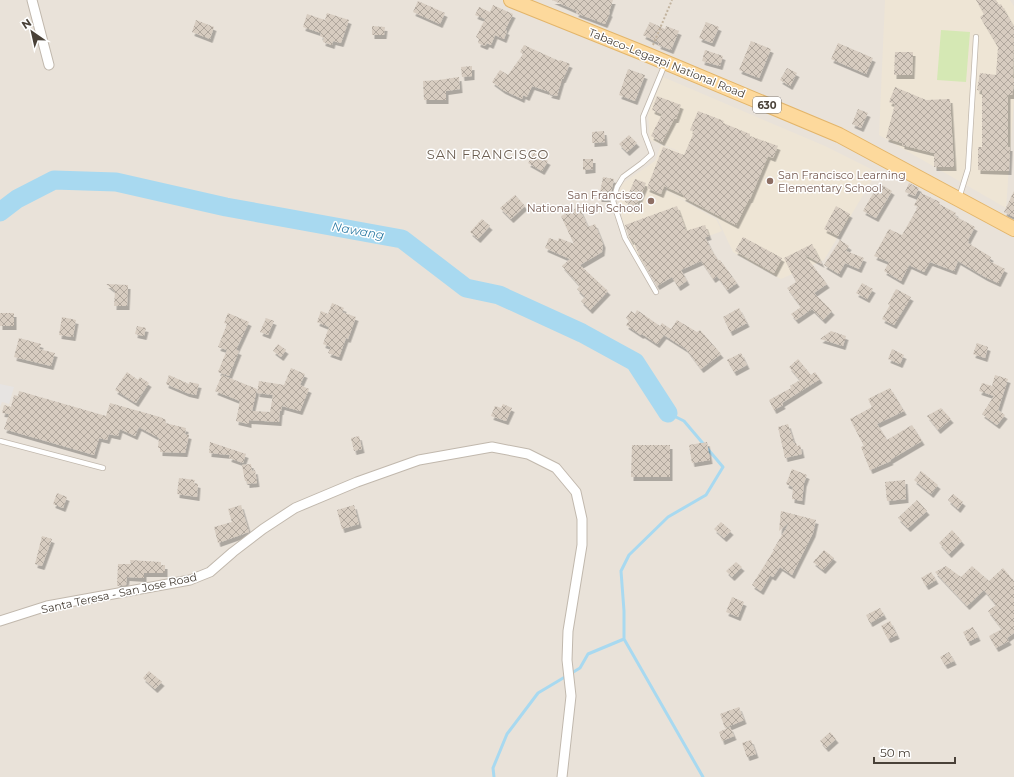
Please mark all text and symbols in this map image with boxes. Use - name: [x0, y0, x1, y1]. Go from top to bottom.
- north arrow: [12, 12, 52, 52]
- text: N: [19, 15, 34, 32]
- street label: Tabaco-Legazpi National Road: [587, 25, 747, 101]
- road number: 630: [753, 97, 781, 113]
- district label: SAN FRANCISCO: [427, 146, 549, 162]
- place label: San Francisco Learning Elementary School: [778, 168, 906, 195]
- marker: San Francisco Learning Elementary School: [765, 176, 775, 186]
- place label: San Francisco National High School: [527, 188, 643, 215]
- marker: San Francisco National High School: [646, 196, 656, 206]
- water label: Nawang: [331, 219, 385, 242]
- street label: Santa Teresa - San Jose Road: [40, 570, 198, 616]
- scale bar: [874, 739, 955, 765]
- text: 50 m: [880, 745, 911, 760]

